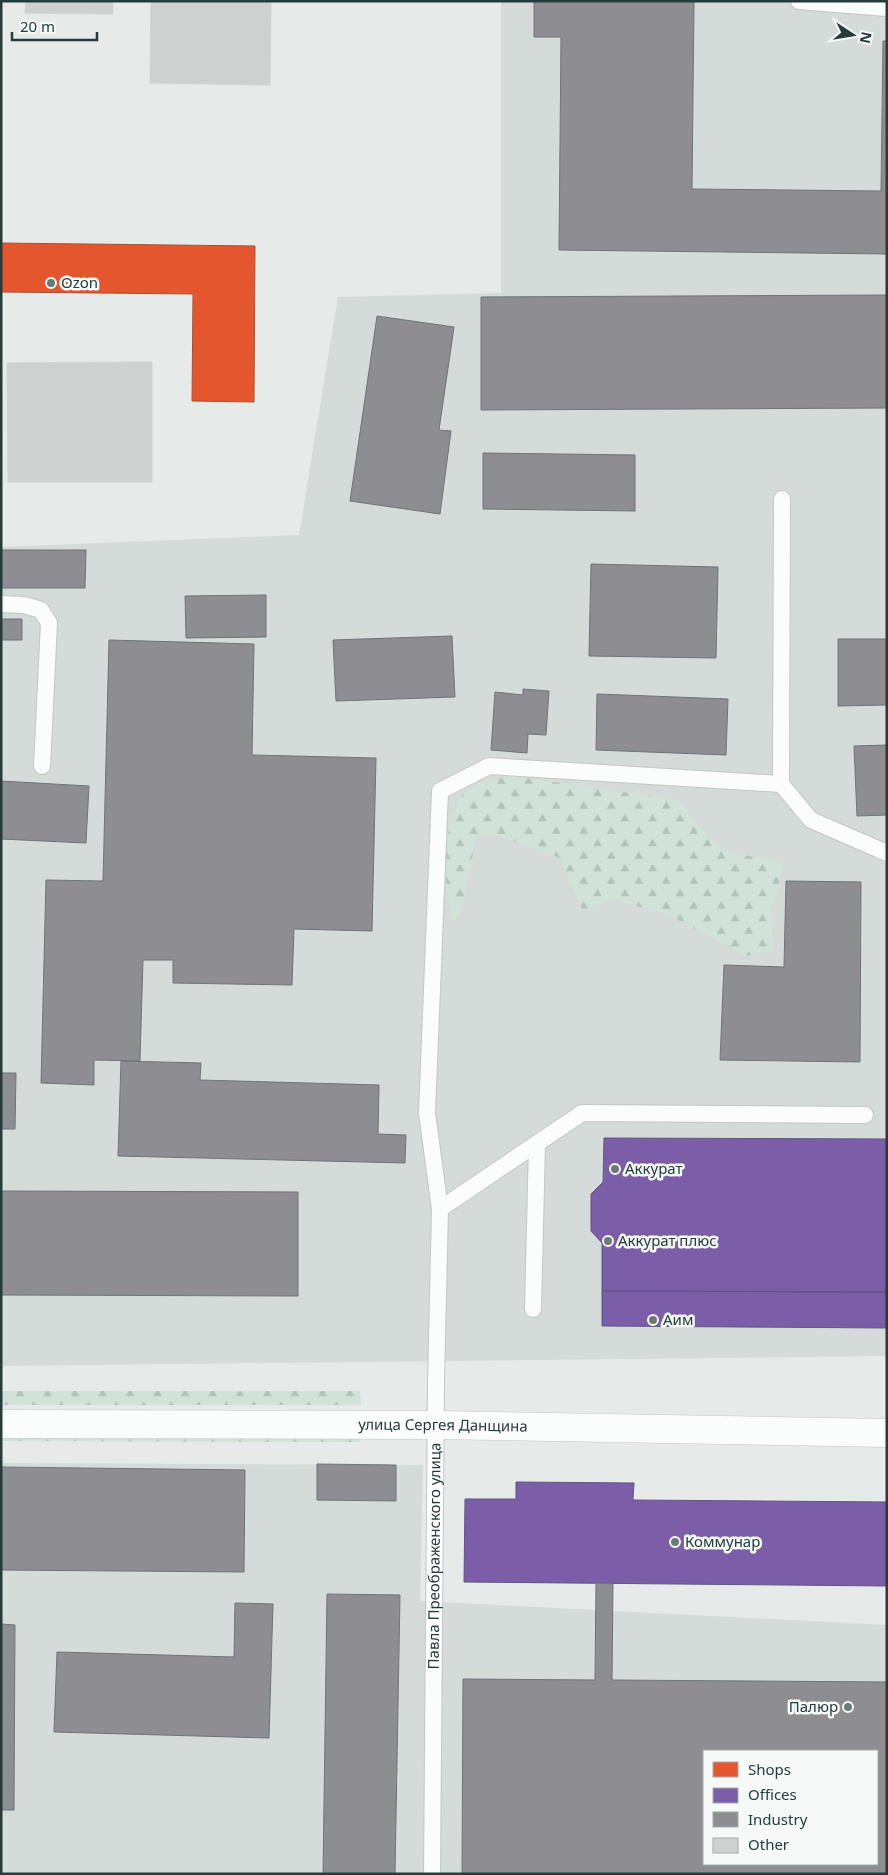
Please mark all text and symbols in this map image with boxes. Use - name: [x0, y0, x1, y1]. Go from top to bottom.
- scale bar: [12, 10, 98, 42]
- north arrow: [828, 10, 878, 60]
- text: 20 m: [20, 16, 55, 36]
- text: N: [856, 30, 877, 45]
- place label: Ozon: [61, 272, 98, 292]
- marker: Ozon: [45, 277, 57, 289]
- place label: Аккурат: [625, 1158, 682, 1178]
- marker: Аккурат: [609, 1163, 621, 1175]
- place label: Аккурат плюс: [618, 1230, 717, 1250]
- marker: Аккурат плюс: [602, 1235, 614, 1247]
- place label: Аим: [663, 1309, 693, 1329]
- marker: Аим: [647, 1314, 659, 1326]
- street label: улица Сергея Данщина: [358, 1414, 528, 1436]
- street label: Павла Преображенского улица: [423, 1443, 445, 1669]
- place label: Коммунар: [685, 1531, 760, 1551]
- marker: Коммунар: [669, 1536, 681, 1548]
- place label: Палюр: [789, 1696, 838, 1716]
- marker: Палюр: [842, 1701, 854, 1713]
- legend: [703, 1750, 878, 1865]
- text: Shops: [748, 1759, 791, 1779]
- text: Offices: [748, 1784, 797, 1804]
- text: Industry: [748, 1809, 808, 1829]
- text: Other: [748, 1834, 789, 1854]

